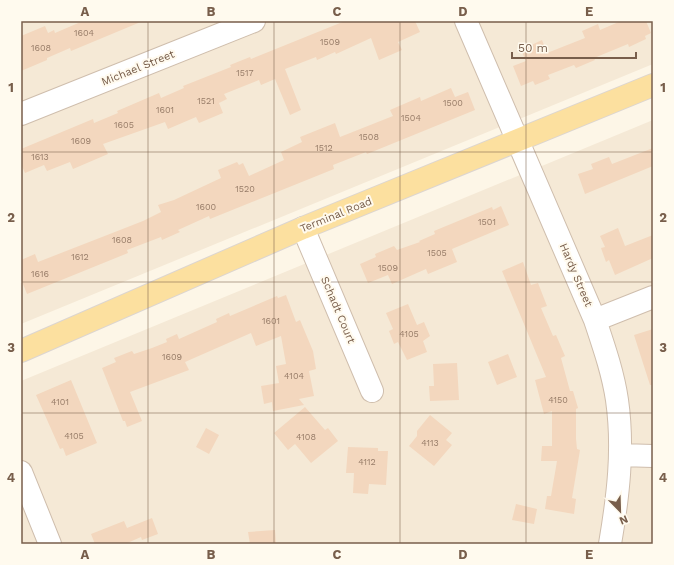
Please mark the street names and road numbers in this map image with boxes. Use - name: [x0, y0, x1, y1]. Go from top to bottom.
- street label: Michael Street: [100, 47, 177, 89]
- street label: Terminal Road: [298, 195, 374, 235]
- street label: Hardy Street: [557, 241, 595, 309]
- street label: Schadt Court: [318, 275, 358, 346]

